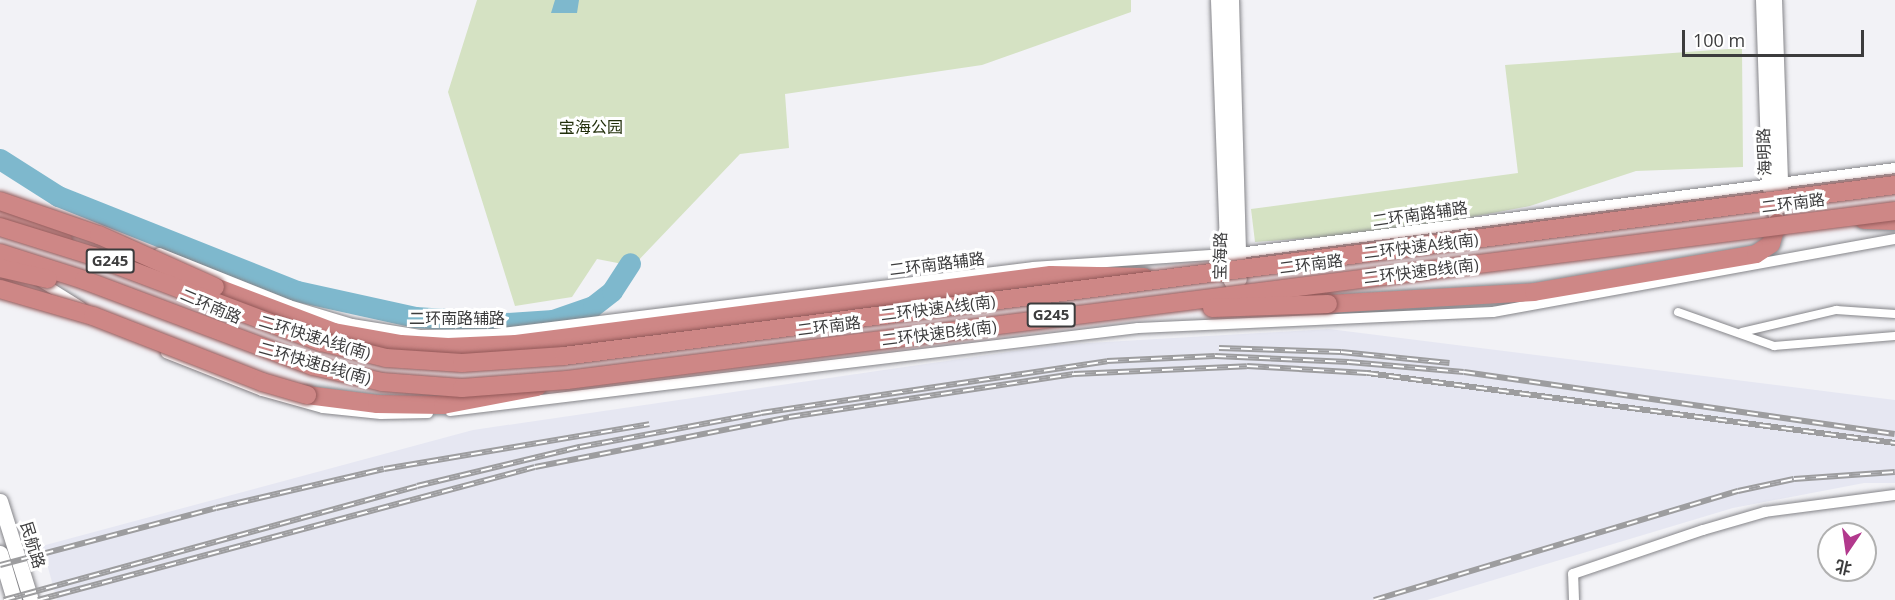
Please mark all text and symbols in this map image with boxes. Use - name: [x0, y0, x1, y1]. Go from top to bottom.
- scale bar: [1685, 18, 1866, 56]
- text: 100 m: [1693, 28, 1745, 52]
- park label: 宝海公园: [559, 117, 623, 137]
- street label: 海明路: [1754, 128, 1774, 176]
- street label: 二环南路: [1760, 190, 1826, 216]
- street label: 二环南路辅路: [1371, 198, 1469, 230]
- street label: 二环快速A线(南): [1362, 229, 1480, 263]
- street label: 宝海路: [1210, 232, 1230, 280]
- road number: G245: [84, 249, 136, 273]
- street label: 二环南路辅路: [888, 249, 986, 279]
- street label: 二环南路: [1278, 251, 1344, 277]
- street label: 二环快速B线(南): [1362, 254, 1480, 288]
- street label: 二环南路: [178, 285, 244, 327]
- street label: 二环快速A线(南): [879, 291, 997, 325]
- road number: G245: [1026, 303, 1076, 327]
- street label: 二环南路辅路: [409, 308, 505, 328]
- street label: 二环快速A线(南): [257, 311, 373, 363]
- street label: 二环南路: [796, 313, 862, 339]
- street label: 二环快速B线(南): [880, 316, 998, 350]
- street label: 二环快速B线(南): [257, 338, 373, 388]
- street label: 民航路: [17, 519, 49, 571]
- north arrow: [1817, 522, 1877, 582]
- text: 北: [1833, 555, 1854, 580]

